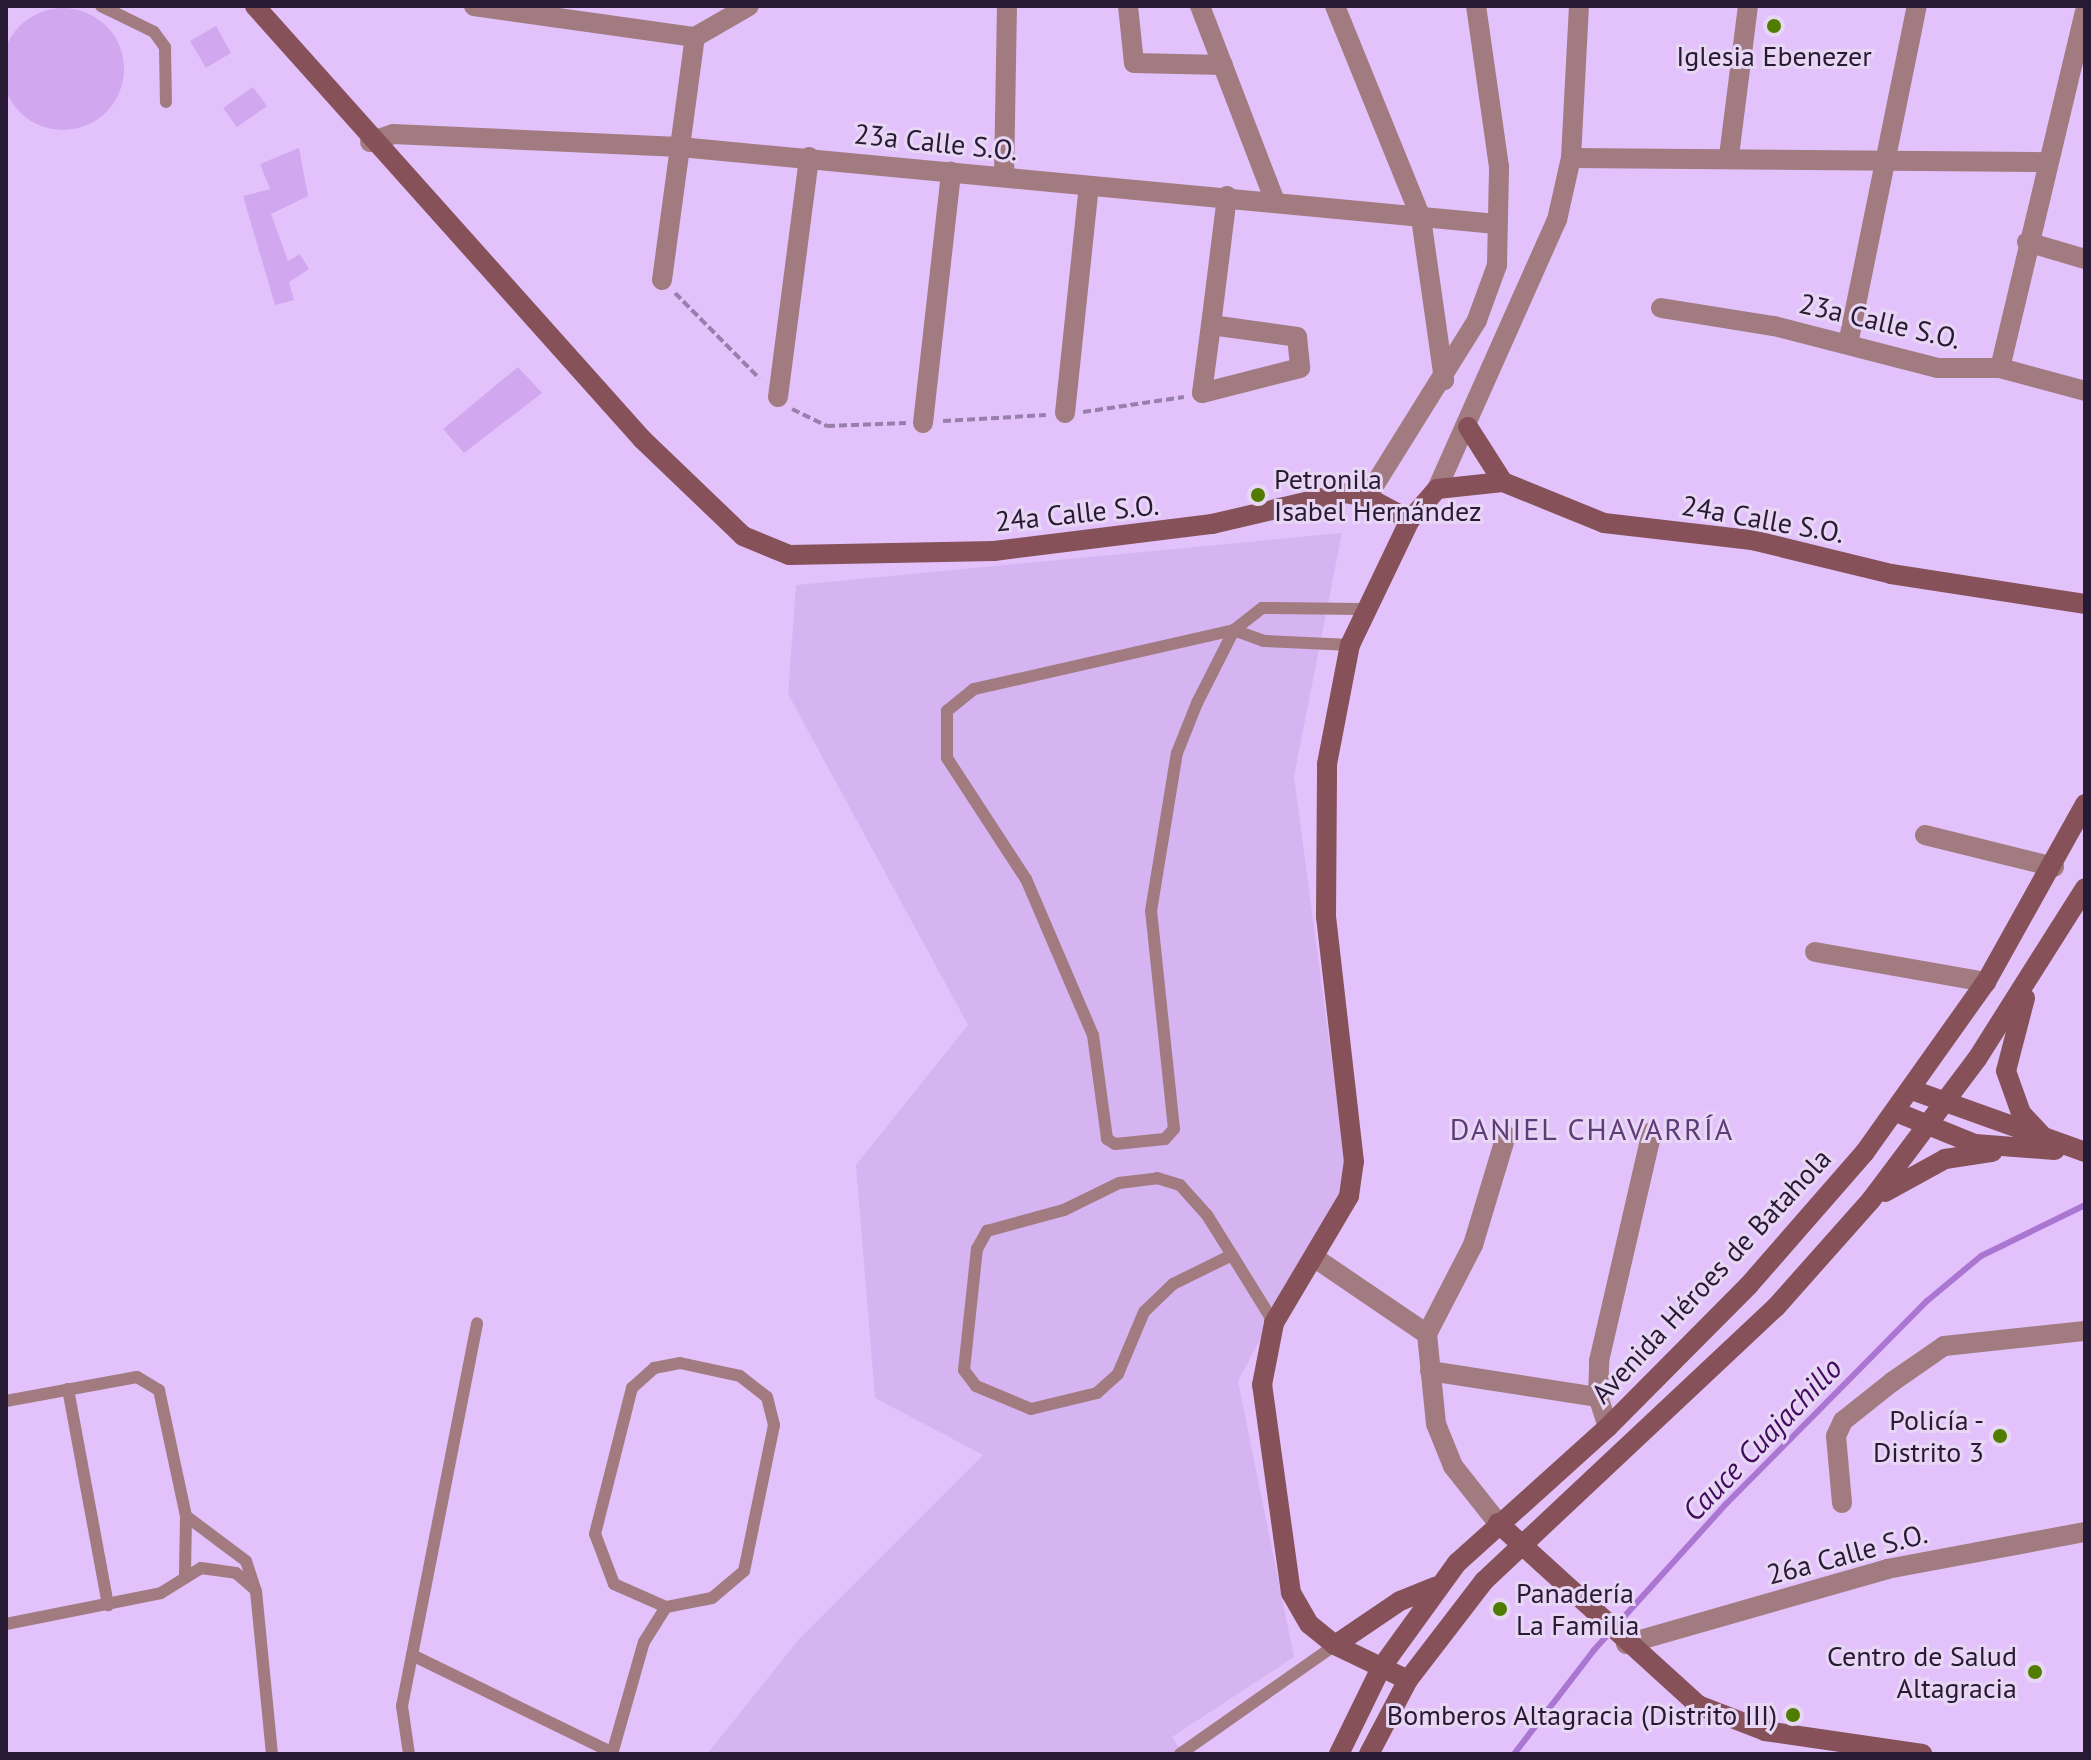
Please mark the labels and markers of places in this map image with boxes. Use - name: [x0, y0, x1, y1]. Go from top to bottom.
- marker: Iglesia Ebenezer: [1765, 17, 1783, 35]
- place label: Iglesia Ebenezer: [1676, 39, 1872, 73]
- place label: Petronila Isabel Hernández: [1274, 462, 1481, 528]
- marker: Petronila Isabel Hernández: [1249, 486, 1267, 504]
- place label: Policía - Distrito 3: [1873, 1403, 1984, 1469]
- marker: Policía - Distrito 3: [1991, 1427, 2009, 1445]
- place label: Panadería La Familia: [1516, 1576, 1639, 1642]
- marker: Panadería La Familia: [1491, 1600, 1509, 1618]
- place label: Centro de Salud Altagracia: [1827, 1639, 2017, 1705]
- marker: Centro de Salud Altagracia: [2024, 1661, 2046, 1683]
- place label: Bomberos Altagracia (Distrito III): [1386, 1698, 1777, 1732]
- marker: Bomberos Altagracia (Distrito III): [1784, 1706, 1802, 1724]

